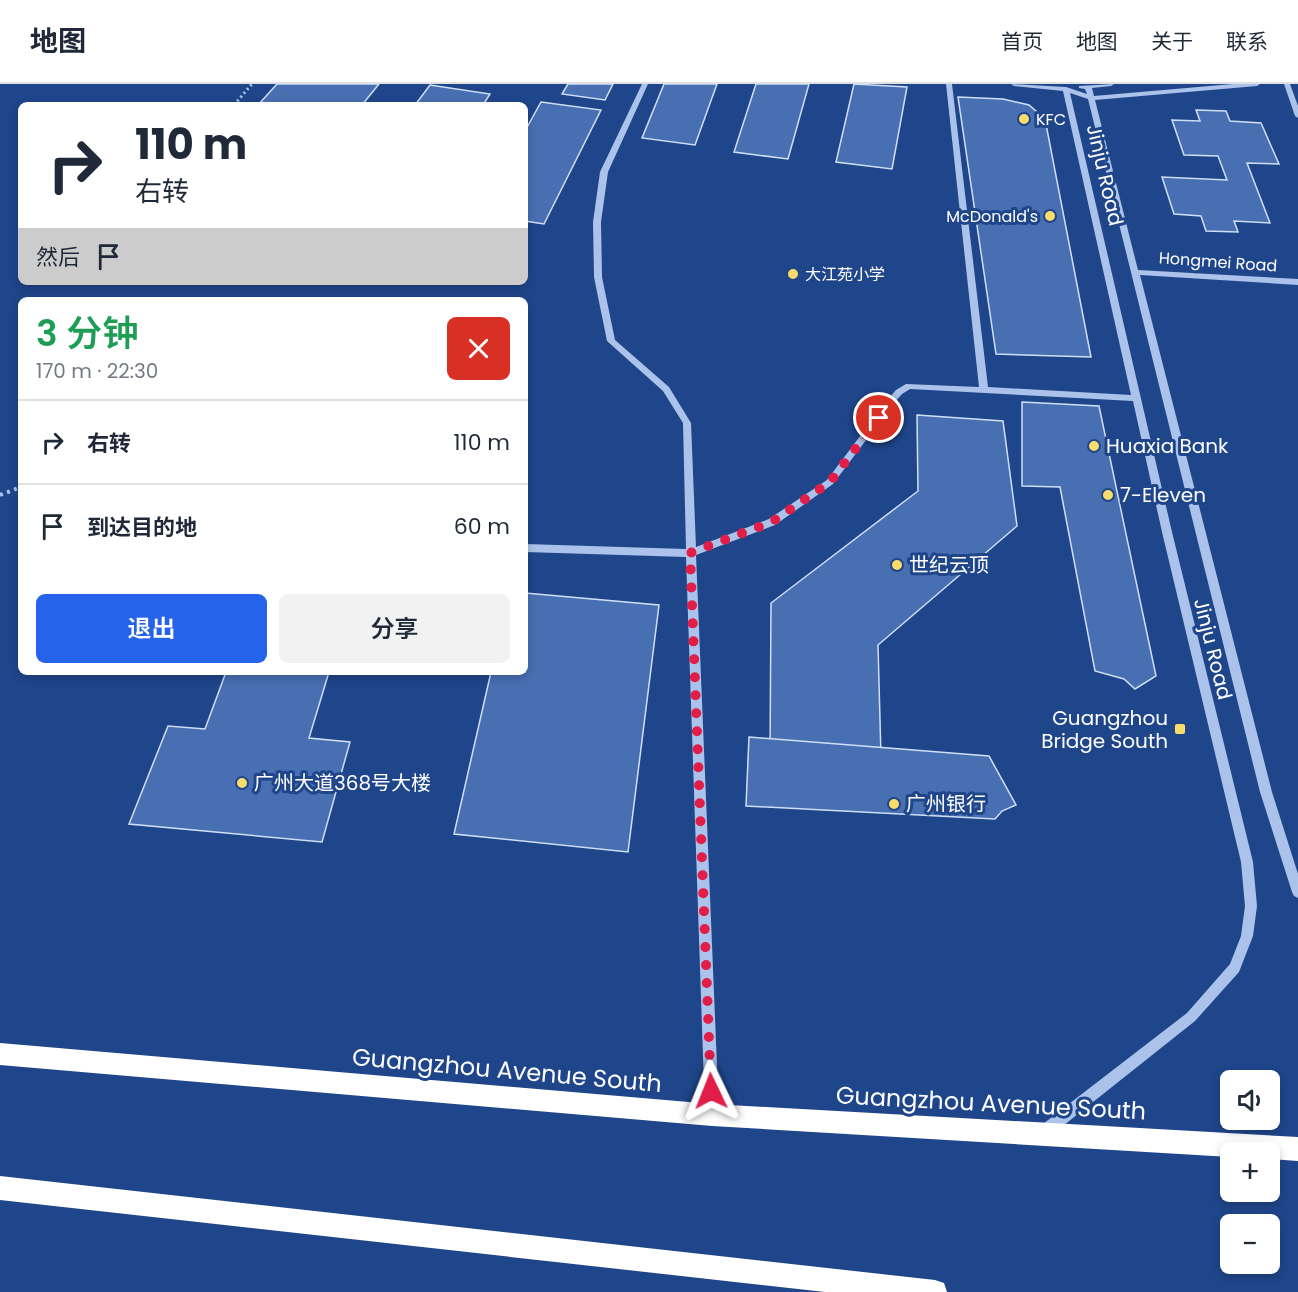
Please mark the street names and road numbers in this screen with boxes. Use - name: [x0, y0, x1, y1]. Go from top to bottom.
- street label: Jinju Road: [1080, 121, 1130, 229]
- street label: Hongmei Road: [1158, 246, 1278, 278]
- street label: Jinju Road: [1187, 595, 1239, 703]
- street label: Guangzhou Avenue South: [351, 1040, 663, 1100]
- street label: Guangzhou Avenue South: [835, 1078, 1147, 1128]

